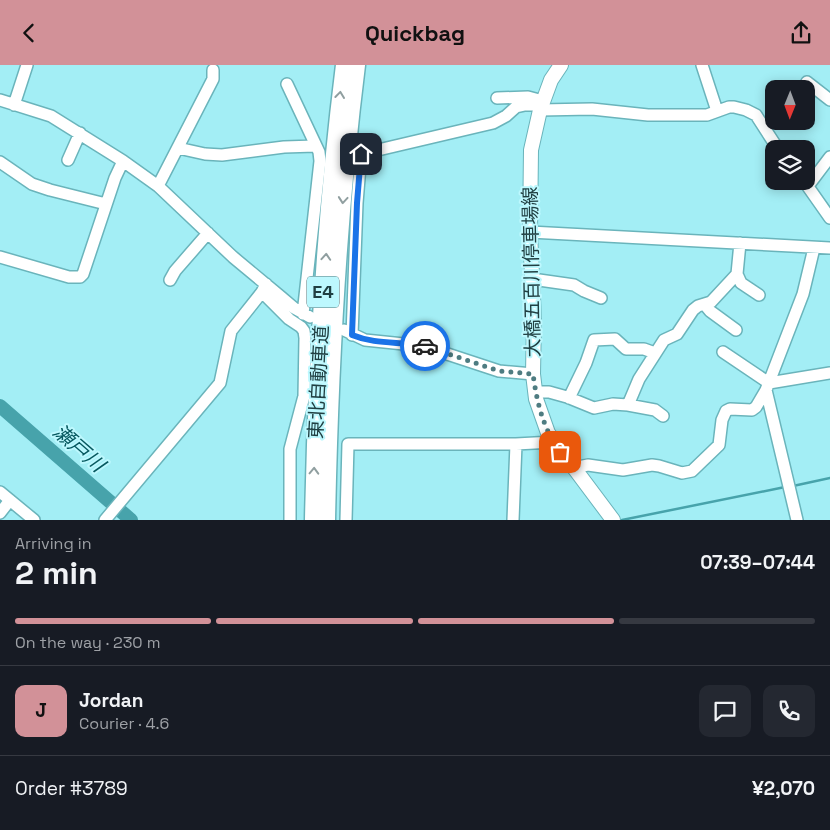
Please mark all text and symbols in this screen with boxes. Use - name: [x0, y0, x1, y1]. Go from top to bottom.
- icon: back: [15, 19, 43, 47]
- text: Quickbag: [365, 19, 465, 47]
- icon: share: [787, 19, 815, 47]
- north arrow: [765, 80, 815, 130]
- map controls: [765, 80, 815, 190]
- one-way arrow: [334, 90, 345, 98]
- pin: [340, 133, 382, 175]
- icon: home: [347, 140, 375, 168]
- button: layers: [765, 140, 815, 190]
- street label: 大橋五百川停車場線: [518, 186, 545, 358]
- one-way arrow: [338, 197, 349, 205]
- one-way arrow: [320, 252, 331, 260]
- road number: E4: [307, 277, 339, 307]
- courier: [400, 321, 450, 371]
- street label: 東北自動車道: [303, 324, 334, 440]
- icon: car: [411, 332, 439, 360]
- water label: 瀬戸川: [48, 419, 112, 479]
- pin: [539, 431, 581, 473]
- icon: bag: [546, 438, 574, 466]
- one-way arrow: [309, 467, 320, 475]
- text: Arriving in: [15, 533, 92, 554]
- text: 07:39–07:44: [700, 550, 815, 575]
- text: 2 min: [15, 553, 98, 593]
- text: On the way · 230 m: [15, 632, 160, 653]
- button: chat: [699, 685, 751, 737]
- button: phone: [763, 685, 815, 737]
- text: Jordan: [79, 688, 144, 713]
- text: J: [35, 698, 47, 723]
- text: Courier · 4.6: [79, 713, 169, 734]
- text: Order #3789: [15, 776, 128, 801]
- text: ¥2,070: [752, 776, 815, 801]

